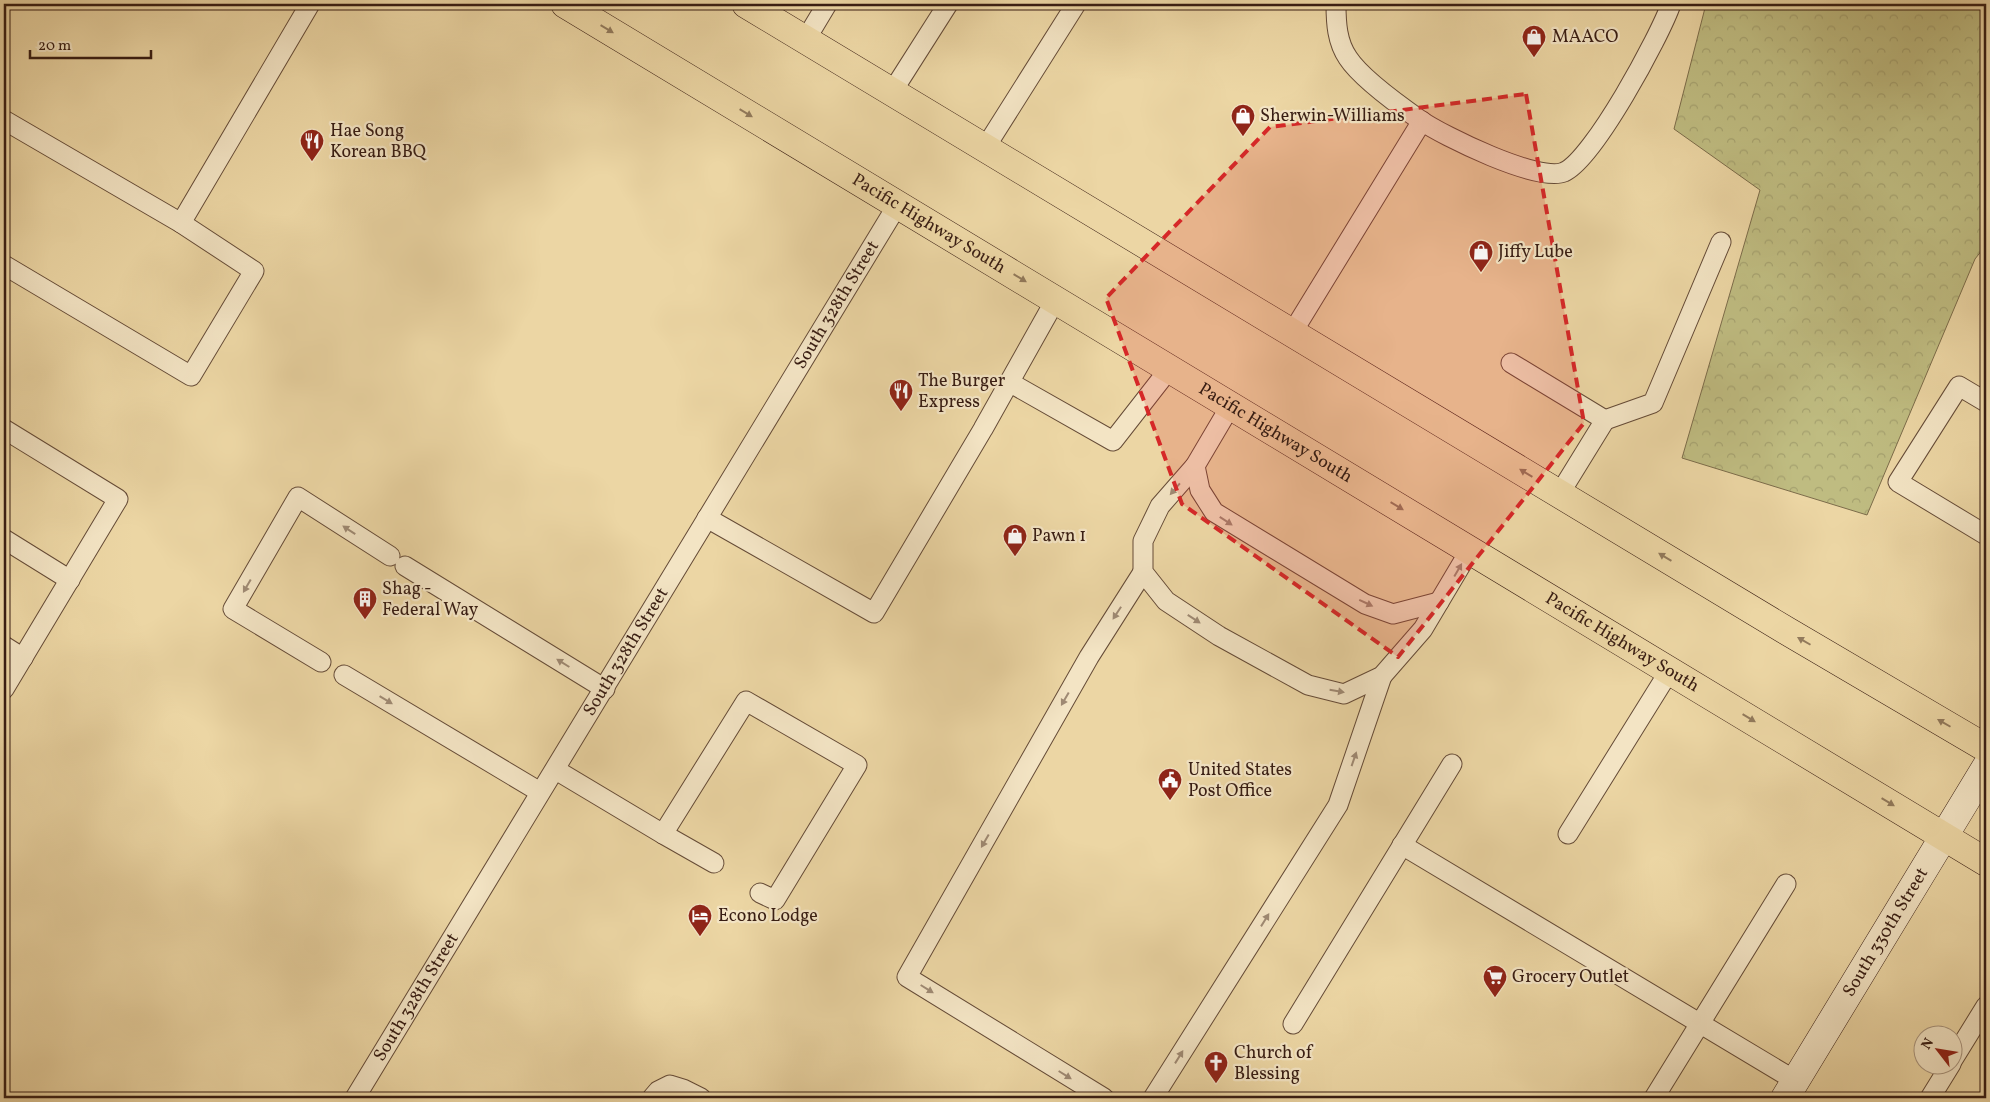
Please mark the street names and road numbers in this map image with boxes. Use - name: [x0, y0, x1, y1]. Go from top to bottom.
- street label: Pacific Highway South: [847, 167, 1011, 280]
- street label: South 328th Street: [788, 236, 885, 374]
- street label: Pacific Highway South: [1194, 377, 1358, 489]
- street label: South 328th Street: [577, 583, 675, 721]
- street label: Pacific Highway South: [1540, 586, 1704, 699]
- street label: South 330th Street: [1837, 863, 1935, 1002]
- street label: South 328th Street: [368, 928, 465, 1066]

